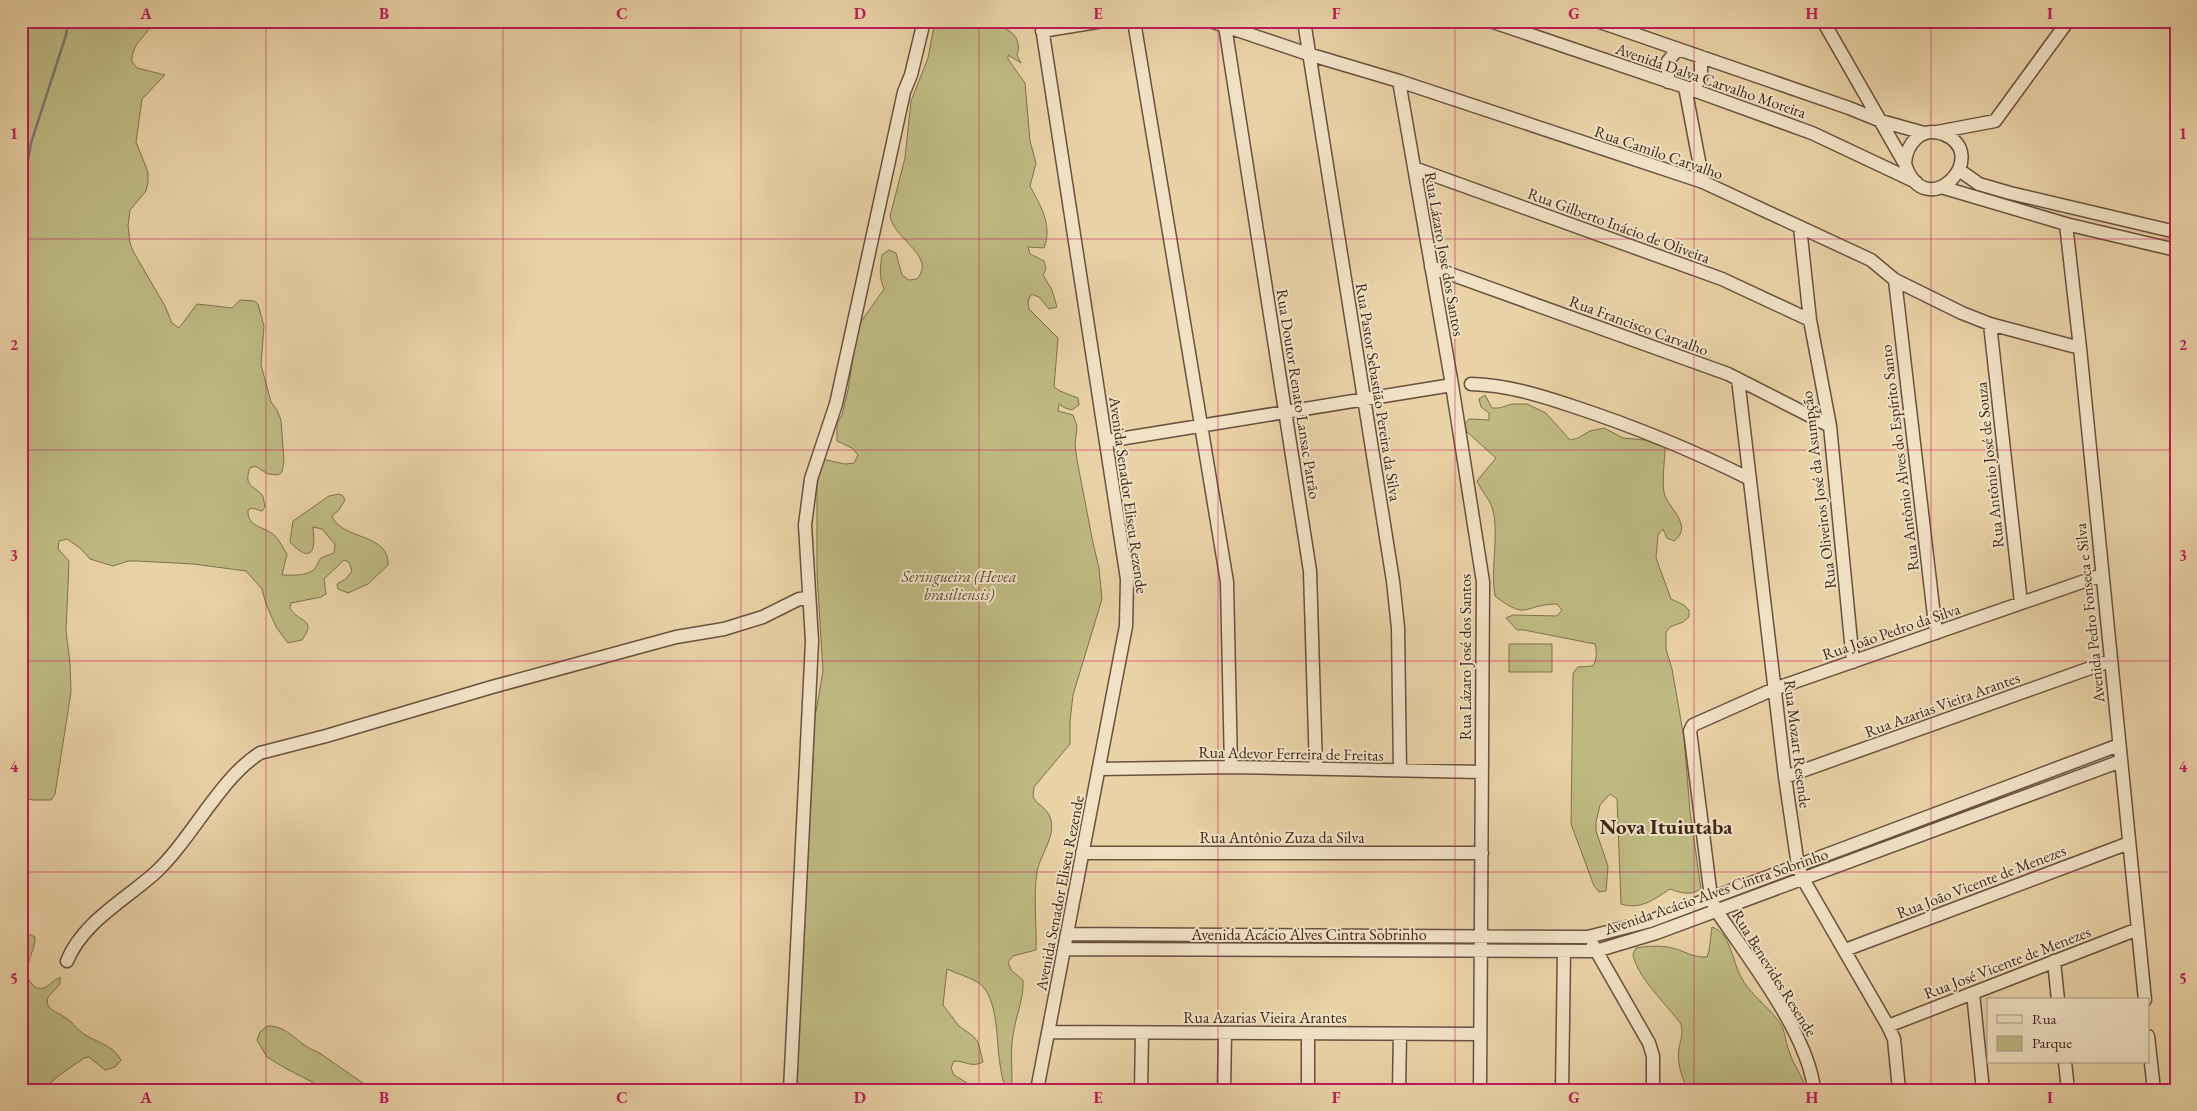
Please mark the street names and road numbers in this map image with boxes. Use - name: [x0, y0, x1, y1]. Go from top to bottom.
- street label: Avenida Dalva Carvalho Moreira: [1612, 38, 1809, 123]
- street label: Rua Camilo Carvalho: [1592, 121, 1726, 184]
- street label: Rua Lázaro José dos Santos: [1420, 170, 1469, 338]
- street label: Rua Gilberto Inácio de Oliveira: [1525, 183, 1714, 268]
- street label: Rua Pastor Sebastião Pereira da Silva: [1351, 281, 1406, 503]
- street label: Rua Doutor Renato Lansac Patrão: [1272, 288, 1326, 501]
- street label: Rua Francisco Carvalho: [1566, 290, 1712, 360]
- street label: Rua Antônio Alves do Espírito Santo: [1875, 344, 1924, 572]
- street label: Rua Antônio José de Souza: [1970, 380, 2009, 549]
- street label: Rua Oliveiros José da Asumpção: [1796, 390, 1841, 590]
- street label: Avenida Senador Eliseu Rezende: [1104, 394, 1153, 595]
- street label: Avenida Pedro Fonseca e Silva: [2070, 521, 2109, 705]
- street label: Rua Lázaro José dos Santos: [1455, 574, 1476, 740]
- street label: Rua João Pedro da Silva: [1819, 598, 1964, 665]
- street label: Rua Azarias Vieira Arantes: [1862, 667, 2023, 742]
- street label: Rua Mozart Resende: [1779, 679, 1816, 809]
- street label: Rua Adevor Ferreira de Freitas: [1198, 741, 1384, 766]
- street label: Avenida Senador Eliseu Rezende: [1030, 794, 1089, 993]
- street label: Rua Antônio Zuza da Silva: [1199, 827, 1365, 848]
- street label: Rua João Vicente de Menezes: [1894, 839, 2069, 923]
- street label: Avenida Acácio Alves Cintra Sobrinho: [1601, 843, 1831, 940]
- street label: Rua Benevides Resende: [1727, 906, 1822, 1040]
- street label: Rua José Vicente de Menezes: [1921, 921, 2094, 1004]
- street label: Avenida Acácio Alves Cintra Sobrinho: [1190, 924, 1427, 945]
- street label: Rua Azarias Vieira Arantes: [1183, 1007, 1347, 1028]

